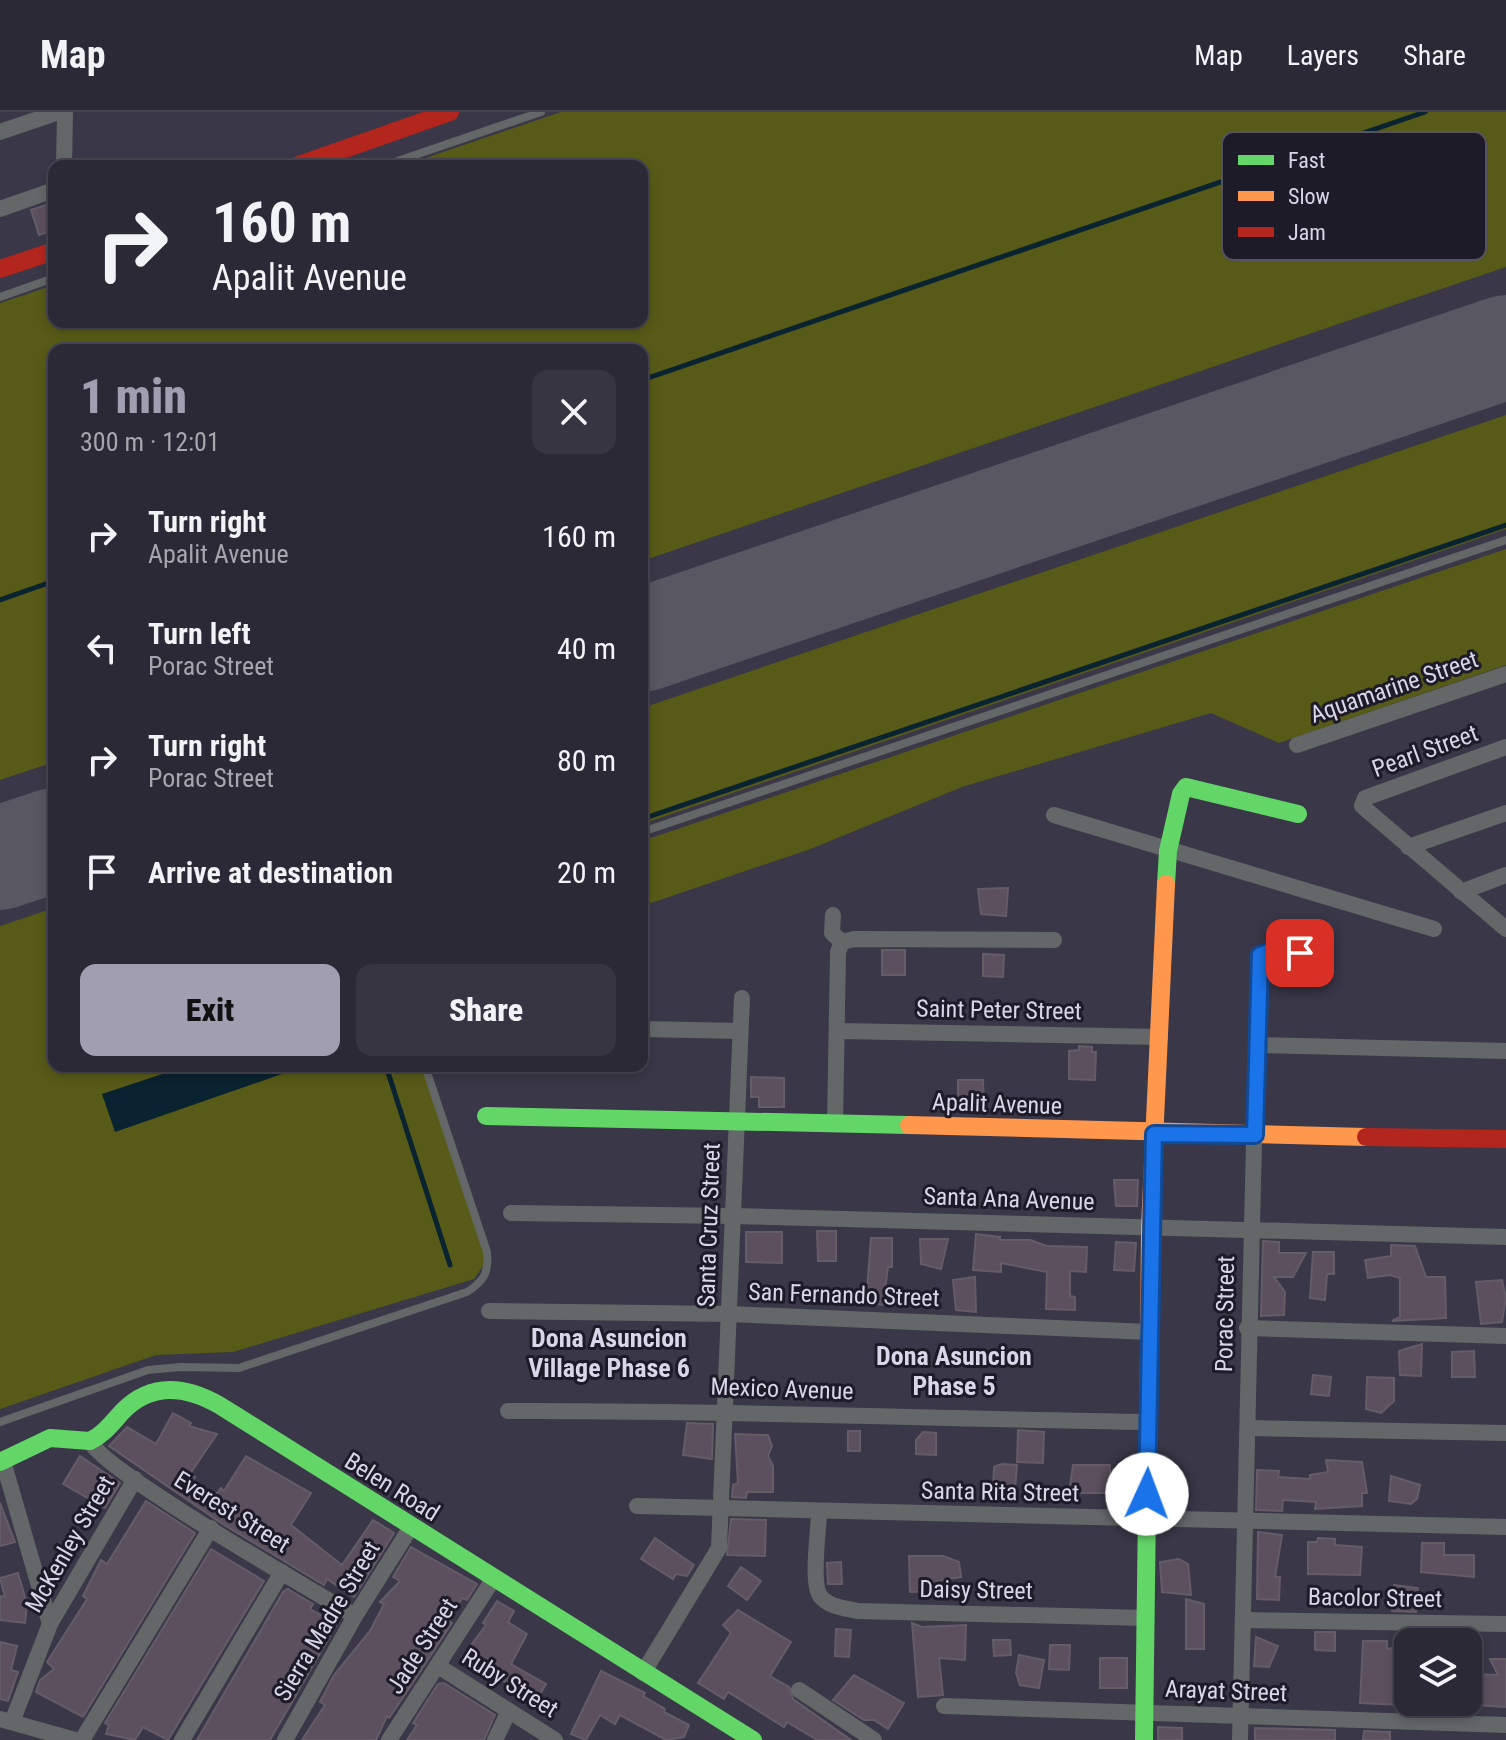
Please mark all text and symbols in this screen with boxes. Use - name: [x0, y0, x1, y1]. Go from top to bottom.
- text: Map: [40, 33, 106, 77]
- text: Map: [1194, 39, 1243, 72]
- text: Layers: [1287, 39, 1359, 72]
- text: Share: [1403, 39, 1466, 72]
- legend: [1222, 132, 1486, 260]
- text: Fast: [1288, 148, 1325, 173]
- text: Slow: [1288, 184, 1330, 209]
- text: 160 m: [212, 190, 351, 256]
- icon: right: [80, 192, 184, 296]
- text: Jam: [1288, 220, 1326, 245]
- text: Apalit Avenue: [212, 257, 407, 299]
- text: 1 min: [80, 368, 187, 425]
- button: close: [532, 370, 616, 454]
- text: 300 m · 12:01: [80, 427, 220, 457]
- text: Turn right: [148, 504, 266, 539]
- icon: right: [80, 514, 124, 558]
- text: 160 m: [542, 519, 616, 554]
- text: Apalit Avenue: [148, 539, 289, 569]
- text: Turn left: [148, 616, 251, 651]
- icon: left: [80, 626, 124, 670]
- text: 40 m: [557, 631, 616, 666]
- street label: Aquamarine Street: [1306, 645, 1482, 729]
- text: Porac Street: [148, 651, 274, 681]
- street label: Pearl Street: [1368, 719, 1482, 783]
- text: Turn right: [148, 728, 266, 763]
- icon: right: [80, 738, 124, 782]
- text: 80 m: [557, 743, 616, 778]
- text: Porac Street: [148, 763, 274, 793]
- icon: arrive: [80, 850, 124, 894]
- text: Arrive at destination: [148, 855, 393, 890]
- text: 20 m: [557, 855, 616, 890]
- pin: [1266, 919, 1334, 987]
- icon: arrive: [1278, 931, 1322, 975]
- button: Exit: [80, 964, 340, 1056]
- button: Share: [356, 964, 616, 1056]
- street label: Saint Peter Street: [916, 995, 1082, 1025]
- street label: Apalit Avenue: [932, 1088, 1062, 1120]
- street label: Santa Cruz Street: [692, 1142, 726, 1308]
- street label: Santa Ana Avenue: [923, 1182, 1095, 1216]
- street label: Porac Street: [1210, 1256, 1240, 1372]
- street label: San Fernando Street: [748, 1278, 940, 1312]
- district label: Dona Asuncion Village Phase 6: [528, 1323, 690, 1383]
- district label: Dona Asuncion Phase 5: [876, 1341, 1032, 1401]
- street label: Mexico Avenue: [710, 1373, 854, 1405]
- street label: Belen Road: [339, 1447, 445, 1527]
- position arrow: [1105, 1452, 1189, 1536]
- street label: Everest Street: [169, 1465, 295, 1559]
- street label: McKenley Street: [20, 1471, 120, 1617]
- street label: Santa Rita Street: [921, 1477, 1079, 1507]
- street label: Sierra Madre Street: [268, 1536, 386, 1706]
- street label: Daisy Street: [919, 1575, 1033, 1605]
- street label: Bacolor Street: [1308, 1583, 1442, 1613]
- street label: Jade Street: [381, 1593, 463, 1699]
- map controls: [1394, 1628, 1482, 1716]
- button: layers: [1394, 1628, 1482, 1716]
- street label: Ruby Street: [457, 1643, 563, 1723]
- street label: Arayat Street: [1164, 1675, 1288, 1707]

